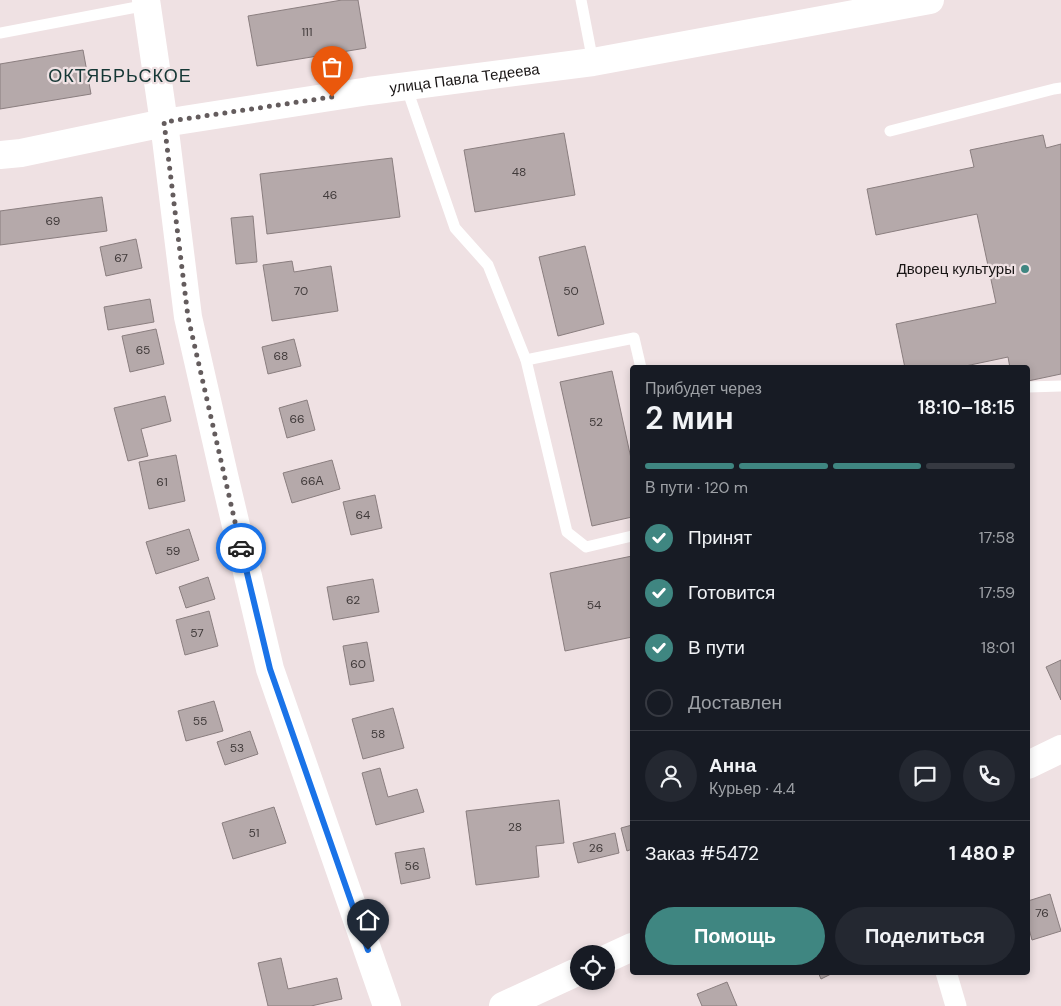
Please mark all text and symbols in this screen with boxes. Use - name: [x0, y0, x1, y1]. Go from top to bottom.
- house number: 111: [301, 24, 313, 40]
- pin: [311, 46, 353, 97]
- icon: bag: [318, 53, 346, 81]
- street label: улица Павла Тедеева: [388, 59, 541, 98]
- district label: ОКТЯБРЬСКОЕ: [48, 64, 192, 88]
- house number: 48: [512, 164, 526, 180]
- house number: 46: [323, 187, 337, 203]
- house number: 69: [46, 213, 60, 229]
- house number: 67: [114, 250, 128, 266]
- place label: Дворец культуры: [897, 259, 1015, 279]
- marker: Дворец культуры: [1019, 263, 1031, 275]
- house number: 70: [294, 283, 308, 299]
- house number: 50: [563, 283, 579, 299]
- house number: 65: [136, 342, 150, 358]
- house number: 68: [274, 348, 288, 364]
- text: Прибудет через: [645, 378, 762, 399]
- text: 18:10–18:15: [918, 395, 1015, 420]
- text: 2 мин: [645, 397, 734, 439]
- house number: 66: [289, 411, 305, 427]
- house number: 52: [589, 414, 603, 430]
- house number: 66А: [300, 473, 324, 489]
- house number: 61: [156, 474, 168, 490]
- text: В пути · 120 m: [645, 477, 748, 498]
- house number: 64: [356, 507, 370, 523]
- courier: [216, 523, 266, 573]
- icon: check: [645, 524, 673, 552]
- text: Принят: [688, 525, 752, 550]
- text: 17:58: [979, 527, 1015, 548]
- icon: car: [227, 534, 255, 562]
- house number: 59: [166, 543, 180, 559]
- icon: check: [645, 579, 673, 607]
- text: Готовится: [688, 580, 775, 605]
- text: 17:59: [979, 582, 1015, 603]
- house number: 62: [346, 592, 360, 608]
- house number: 54: [587, 597, 601, 613]
- house number: 57: [190, 625, 204, 641]
- icon: check: [645, 634, 673, 662]
- text: В пути: [688, 635, 745, 660]
- text: 18:01: [981, 637, 1015, 658]
- house number: 60: [350, 656, 366, 672]
- text: Доставлен: [688, 690, 782, 715]
- house number: 55: [193, 713, 207, 729]
- house number: 58: [371, 726, 385, 742]
- house number: 53: [230, 740, 244, 756]
- button: person: [645, 750, 697, 802]
- button: chat: [899, 750, 951, 802]
- button: phone: [963, 750, 1015, 802]
- text: Анна: [709, 753, 756, 778]
- text: Курьер · 4.4: [709, 778, 795, 799]
- house number: 28: [508, 819, 522, 835]
- house number: 51: [248, 825, 260, 841]
- house number: 26: [589, 840, 603, 856]
- text: Заказ #5472: [645, 841, 759, 866]
- text: 1 480 ₽: [949, 841, 1015, 866]
- house number: 56: [405, 858, 419, 874]
- pin: [347, 899, 389, 950]
- house number: 76: [1035, 905, 1049, 921]
- icon: home: [354, 906, 382, 934]
- button: Помощь: [645, 907, 825, 965]
- button: Поделиться: [835, 907, 1015, 965]
- map controls: [570, 945, 615, 990]
- button: locate: [570, 945, 615, 990]

